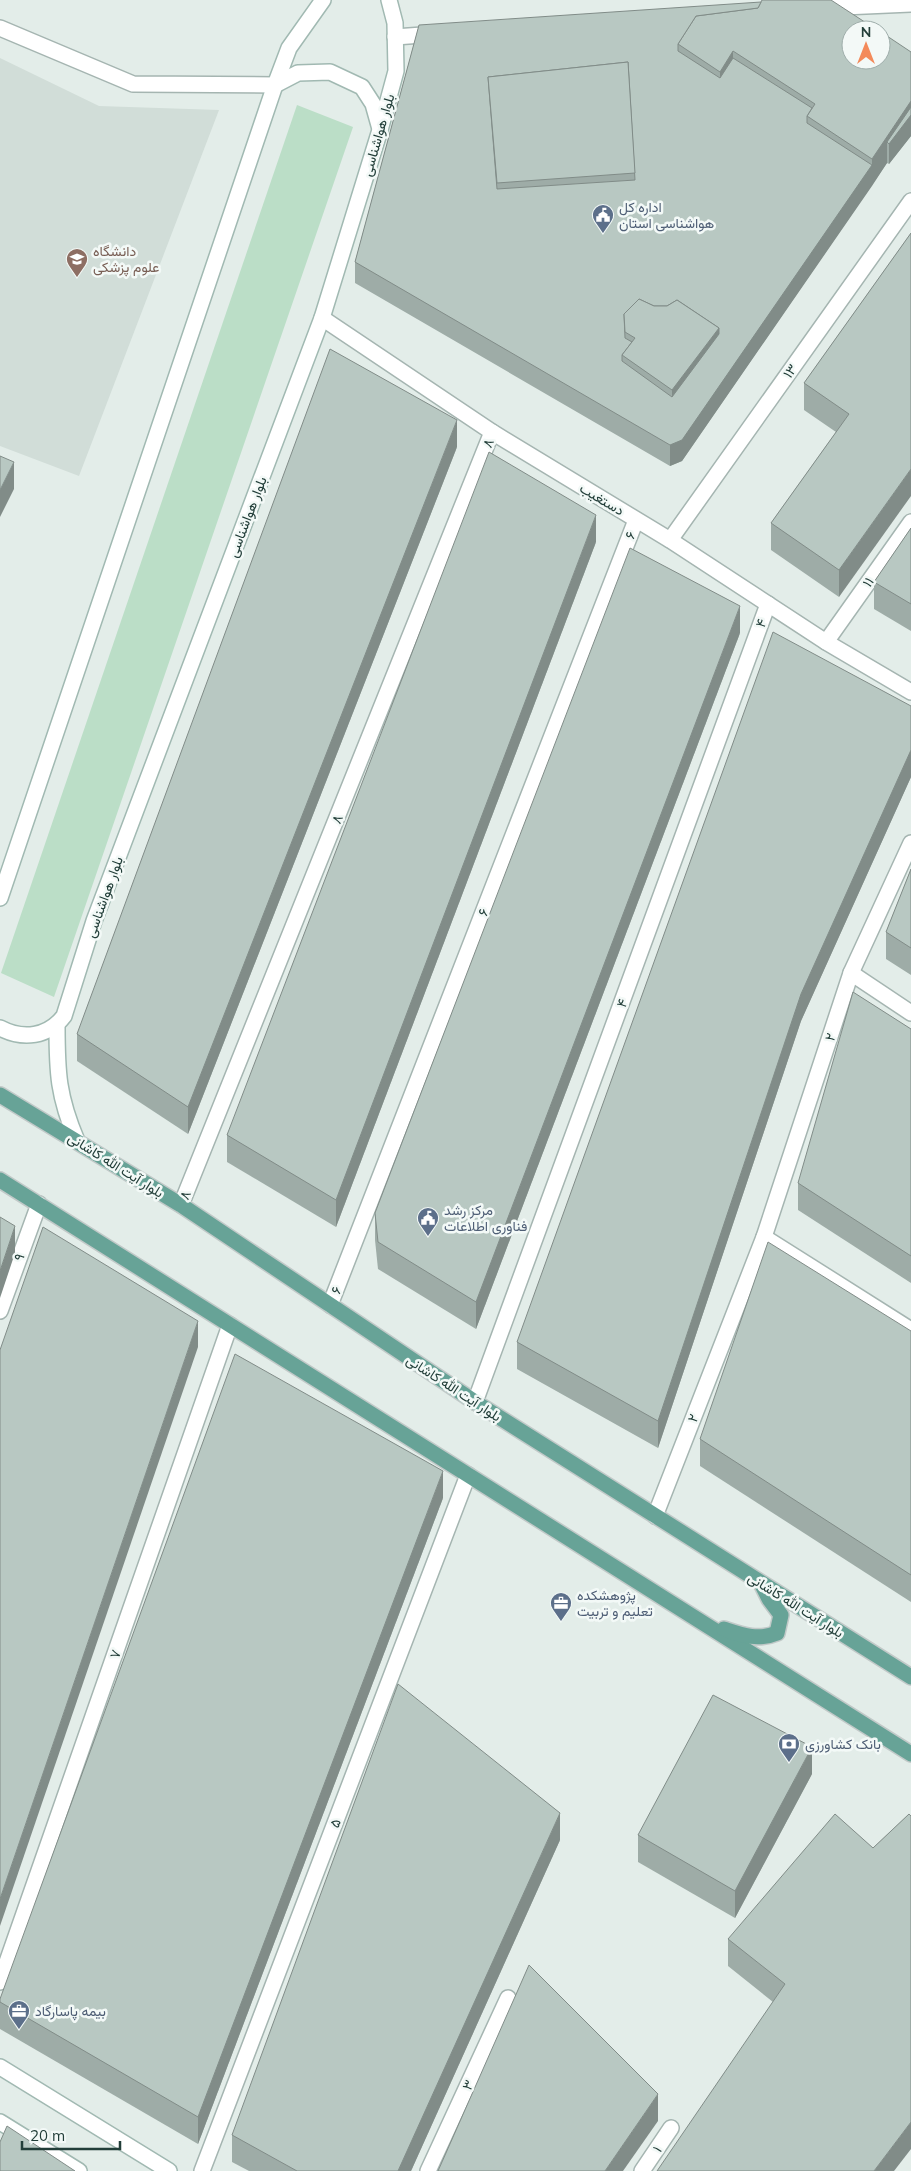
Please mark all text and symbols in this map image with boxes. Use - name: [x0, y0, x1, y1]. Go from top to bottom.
- north arrow: [841, 20, 891, 70]
- text: N: [861, 23, 871, 41]
- street label: بلوار هواشناسی: [358, 92, 398, 178]
- place label: اداره کل هواشناسی استان: [619, 198, 714, 232]
- public building icon: اداره کل هواشناسی استان: [591, 203, 615, 234]
- place label: دانشگاه علوم پزشکی: [93, 242, 159, 277]
- school or university icon: دانشگاه علوم پزشکی: [65, 247, 89, 278]
- street label: ۱۳: [779, 360, 801, 382]
- street label: ۸: [478, 436, 498, 450]
- street label: بلوار هواشناسی: [223, 474, 271, 560]
- street label: دستغیب: [576, 479, 628, 519]
- street label: ۶: [620, 528, 640, 541]
- street label: ۱۱: [858, 574, 878, 590]
- street label: ۴: [751, 616, 771, 630]
- street label: ۸: [327, 812, 347, 826]
- street label: بلوار هواشناسی: [81, 854, 127, 940]
- street label: ۶: [473, 905, 493, 918]
- street label: ۴: [612, 996, 632, 1010]
- street label: ۲: [820, 1031, 840, 1043]
- street label: بلوار آیت الله کاشانی: [65, 1128, 167, 1202]
- street label: ۸: [175, 1188, 195, 1202]
- place label: مرکز رشد فناوری اطلاعات: [444, 1201, 527, 1235]
- public building icon: مرکز رشد فناوری اطلاعات: [416, 1206, 440, 1237]
- street label: ۹: [9, 1251, 29, 1263]
- street label: ۶: [326, 1283, 346, 1296]
- street label: بلوار آیت الله کاشانی: [403, 1351, 505, 1425]
- street label: ۲: [683, 1411, 703, 1425]
- street label: بلوار آیت الله کاشانی: [745, 1568, 847, 1642]
- place label: پژوهشکده تعلیم و تربیت: [577, 1586, 653, 1620]
- office icon: پژوهشکده تعلیم و تربیت: [549, 1591, 573, 1622]
- street label: ۷: [105, 1647, 125, 1661]
- bank icon: بانک کشاورزی: [777, 1732, 801, 1763]
- place label: بانک کشاورزی: [805, 1735, 881, 1753]
- street label: ۵: [325, 1816, 345, 1830]
- office icon: بیمه پاسارگاد: [7, 1999, 31, 2030]
- place label: بیمه پاسارگاد: [35, 2002, 106, 2021]
- street label: ۳: [458, 2077, 478, 2093]
- scale bar: [22, 2118, 120, 2150]
- text: 20 m: [30, 2126, 65, 2145]
- street label: ۱: [648, 2142, 666, 2156]

